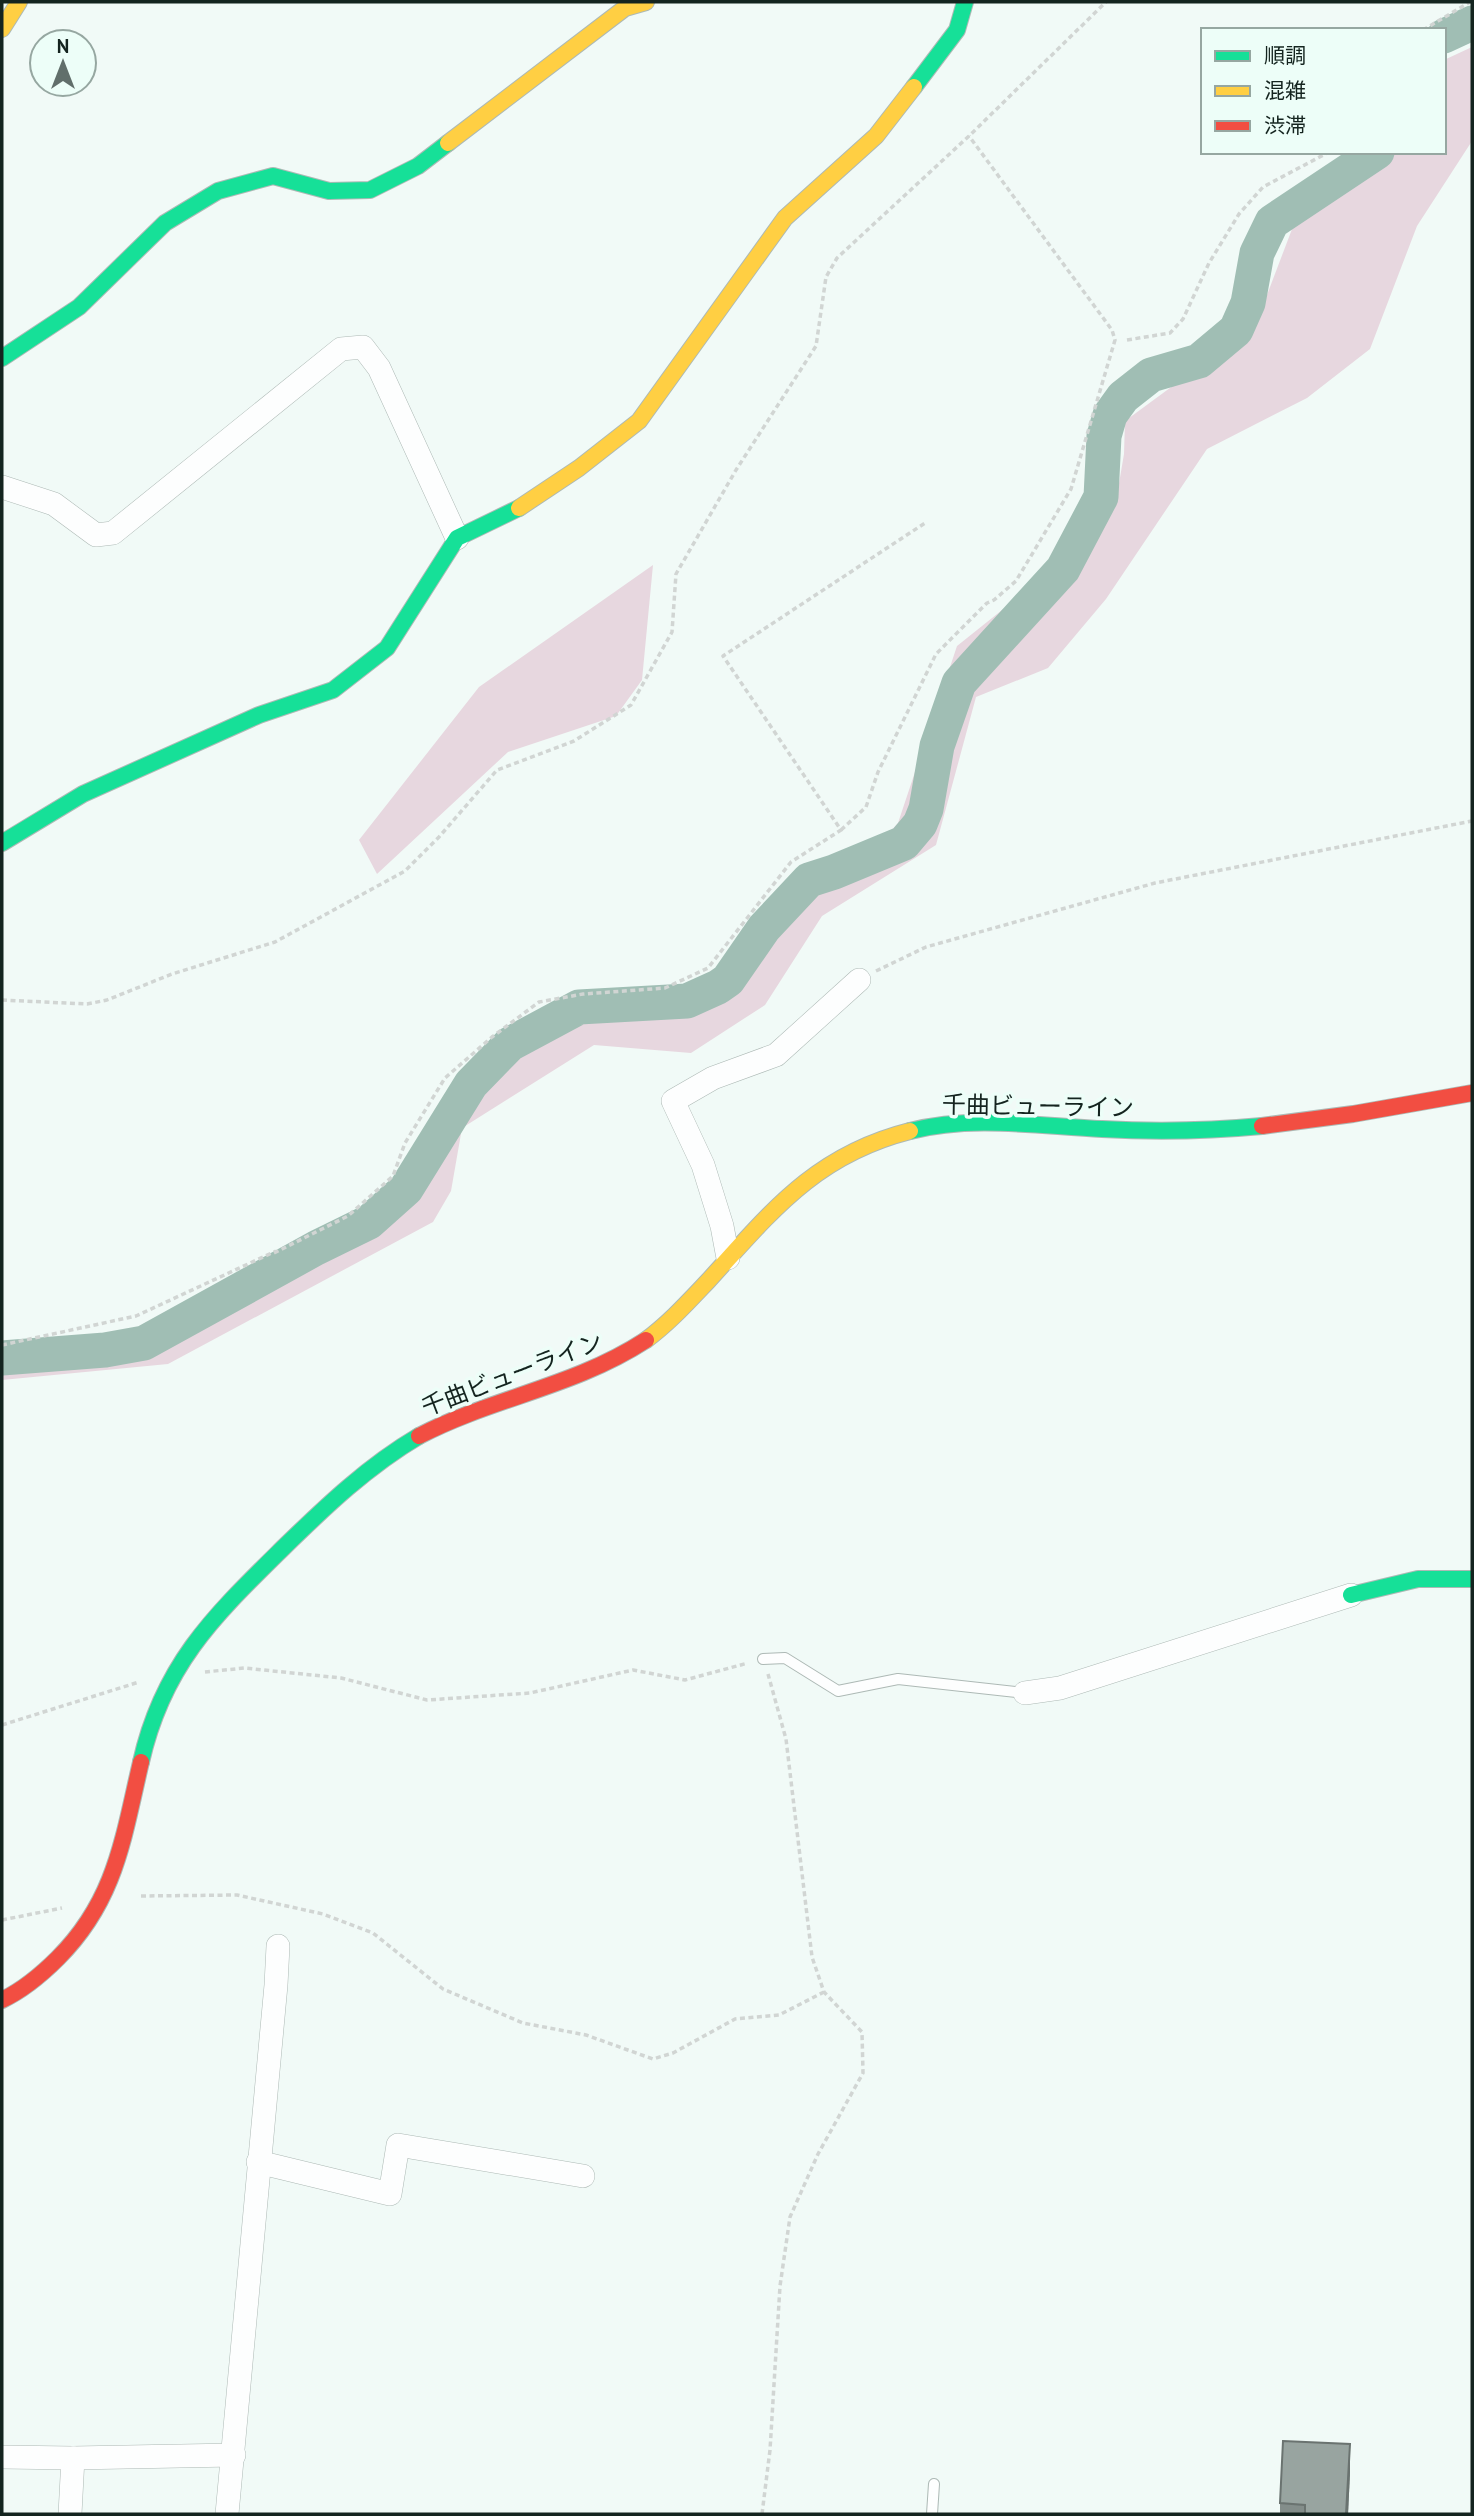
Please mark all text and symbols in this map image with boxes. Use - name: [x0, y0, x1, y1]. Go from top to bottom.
- north arrow: [28, 28, 98, 98]
- legend: [1201, 28, 1446, 154]
- text: N: [57, 34, 69, 58]
- text: 順調: [1264, 42, 1306, 69]
- text: 混雑: [1264, 77, 1306, 104]
- text: 渋滞: [1264, 112, 1306, 139]
- street label: 千曲ビューライン: [942, 1089, 1134, 1123]
- street label: 千曲ビューライン: [417, 1325, 607, 1423]

